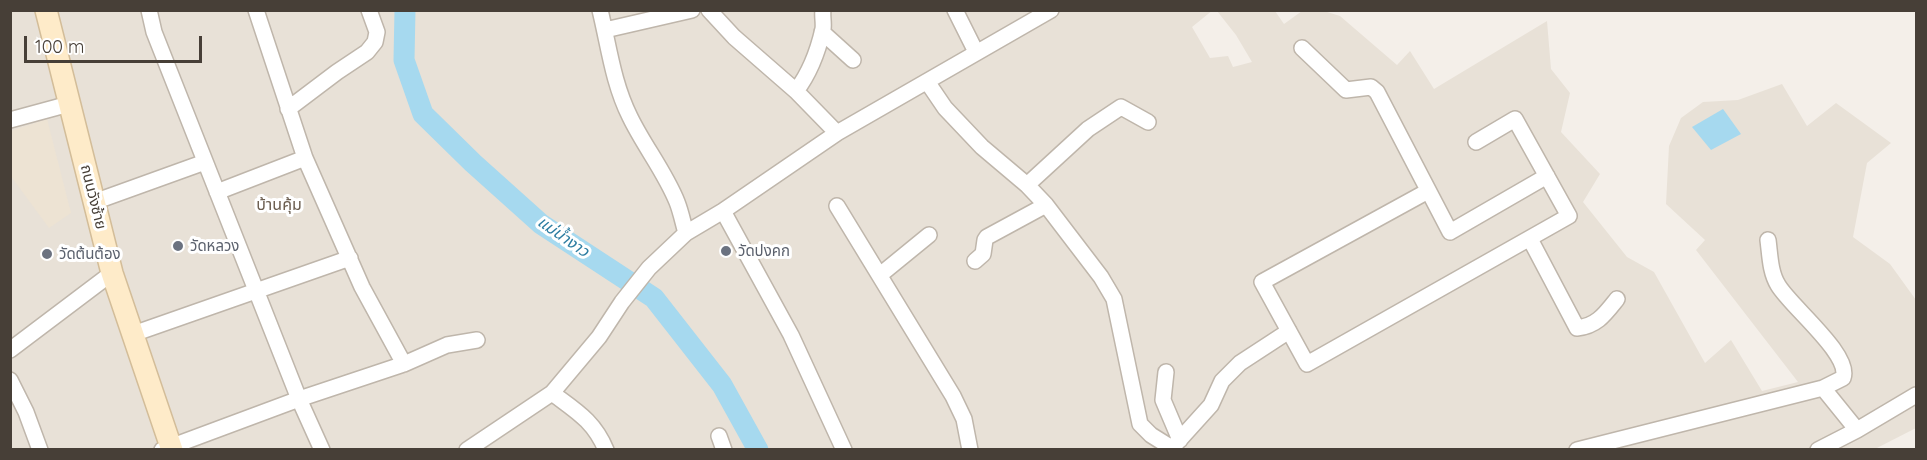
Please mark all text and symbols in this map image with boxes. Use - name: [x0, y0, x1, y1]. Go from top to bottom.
- scale bar: [27, 24, 206, 62]
- text: 100 m: [35, 35, 84, 58]
- street label: ถนนวังซ้าย: [76, 163, 110, 231]
- district label: บ้านคุ้ม: [256, 195, 302, 215]
- water label: แม่น้ำงาว: [534, 212, 592, 262]
- place label: วัดหลวง: [190, 237, 239, 255]
- marker: วัดหลวง: [171, 239, 185, 253]
- place label: วัดปงคก: [738, 242, 790, 260]
- marker: วัดปงคก: [719, 244, 733, 258]
- place label: วัดต้นต้อง: [59, 245, 121, 263]
- marker: วัดต้นต้อง: [40, 247, 54, 261]

